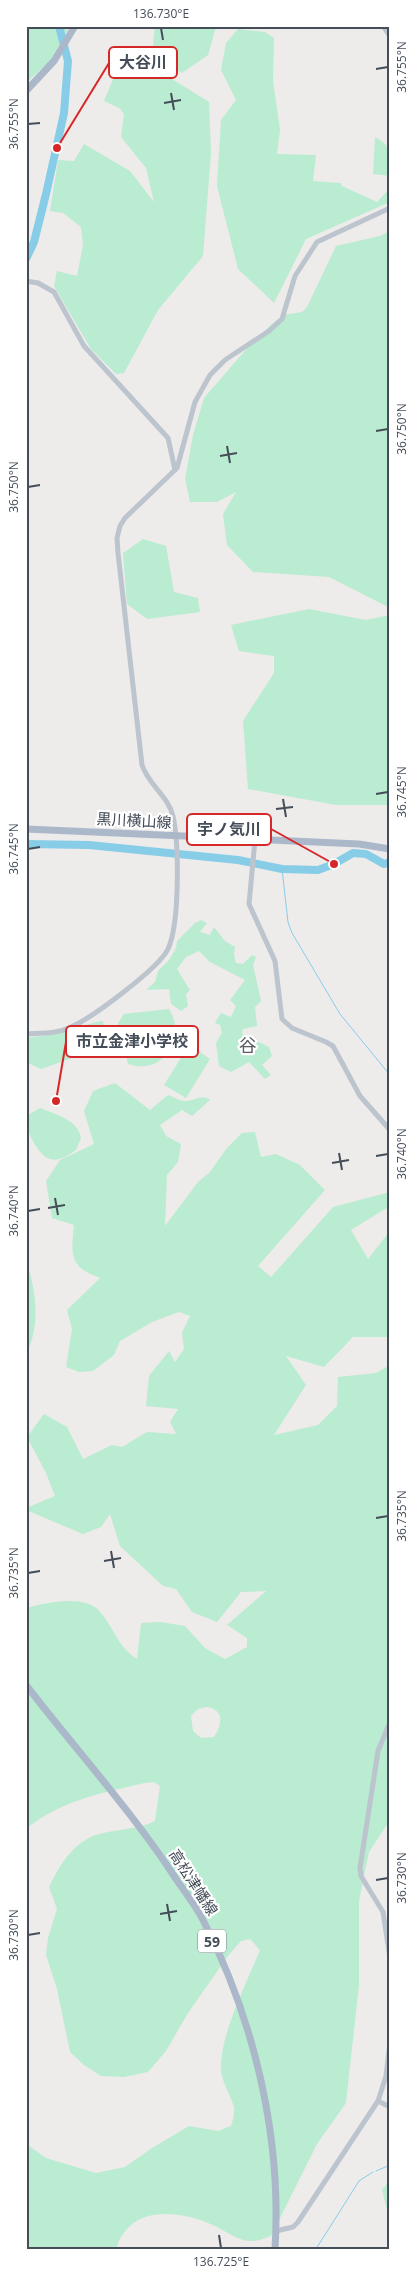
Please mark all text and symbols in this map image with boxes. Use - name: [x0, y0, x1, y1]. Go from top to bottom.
- text: 136.730°E: [133, 5, 189, 22]
- text: 36.755°N: [393, 41, 410, 93]
- callout: 大谷川: [109, 47, 177, 78]
- text: 大谷川: [119, 51, 167, 73]
- text: 36.755°N: [5, 98, 22, 150]
- text: 36.750°N: [393, 403, 410, 455]
- text: 36.750°N: [5, 461, 22, 513]
- text: 36.745°N: [393, 766, 410, 818]
- street label: 黒川横山線: [96, 808, 172, 832]
- callout: 宇ノ気川: [187, 814, 271, 845]
- text: 宇ノ気川: [197, 818, 261, 840]
- text: 36.745°N: [5, 823, 22, 875]
- callout: 市立金津小学校: [66, 1026, 198, 1057]
- text: 市立金津小学校: [76, 1030, 188, 1052]
- district label: 谷: [239, 1033, 257, 1057]
- text: 36.740°N: [393, 1128, 410, 1180]
- text: 36.740°N: [5, 1185, 22, 1237]
- text: 36.735°N: [393, 1490, 410, 1542]
- text: 36.735°N: [5, 1547, 22, 1599]
- street label: 高松津幡線: [165, 1845, 223, 1919]
- text: 36.730°N: [393, 1852, 410, 1904]
- text: 36.730°N: [5, 1909, 22, 1961]
- road number: 59: [198, 1930, 226, 1952]
- text: 136.725°E: [193, 2253, 249, 2270]

